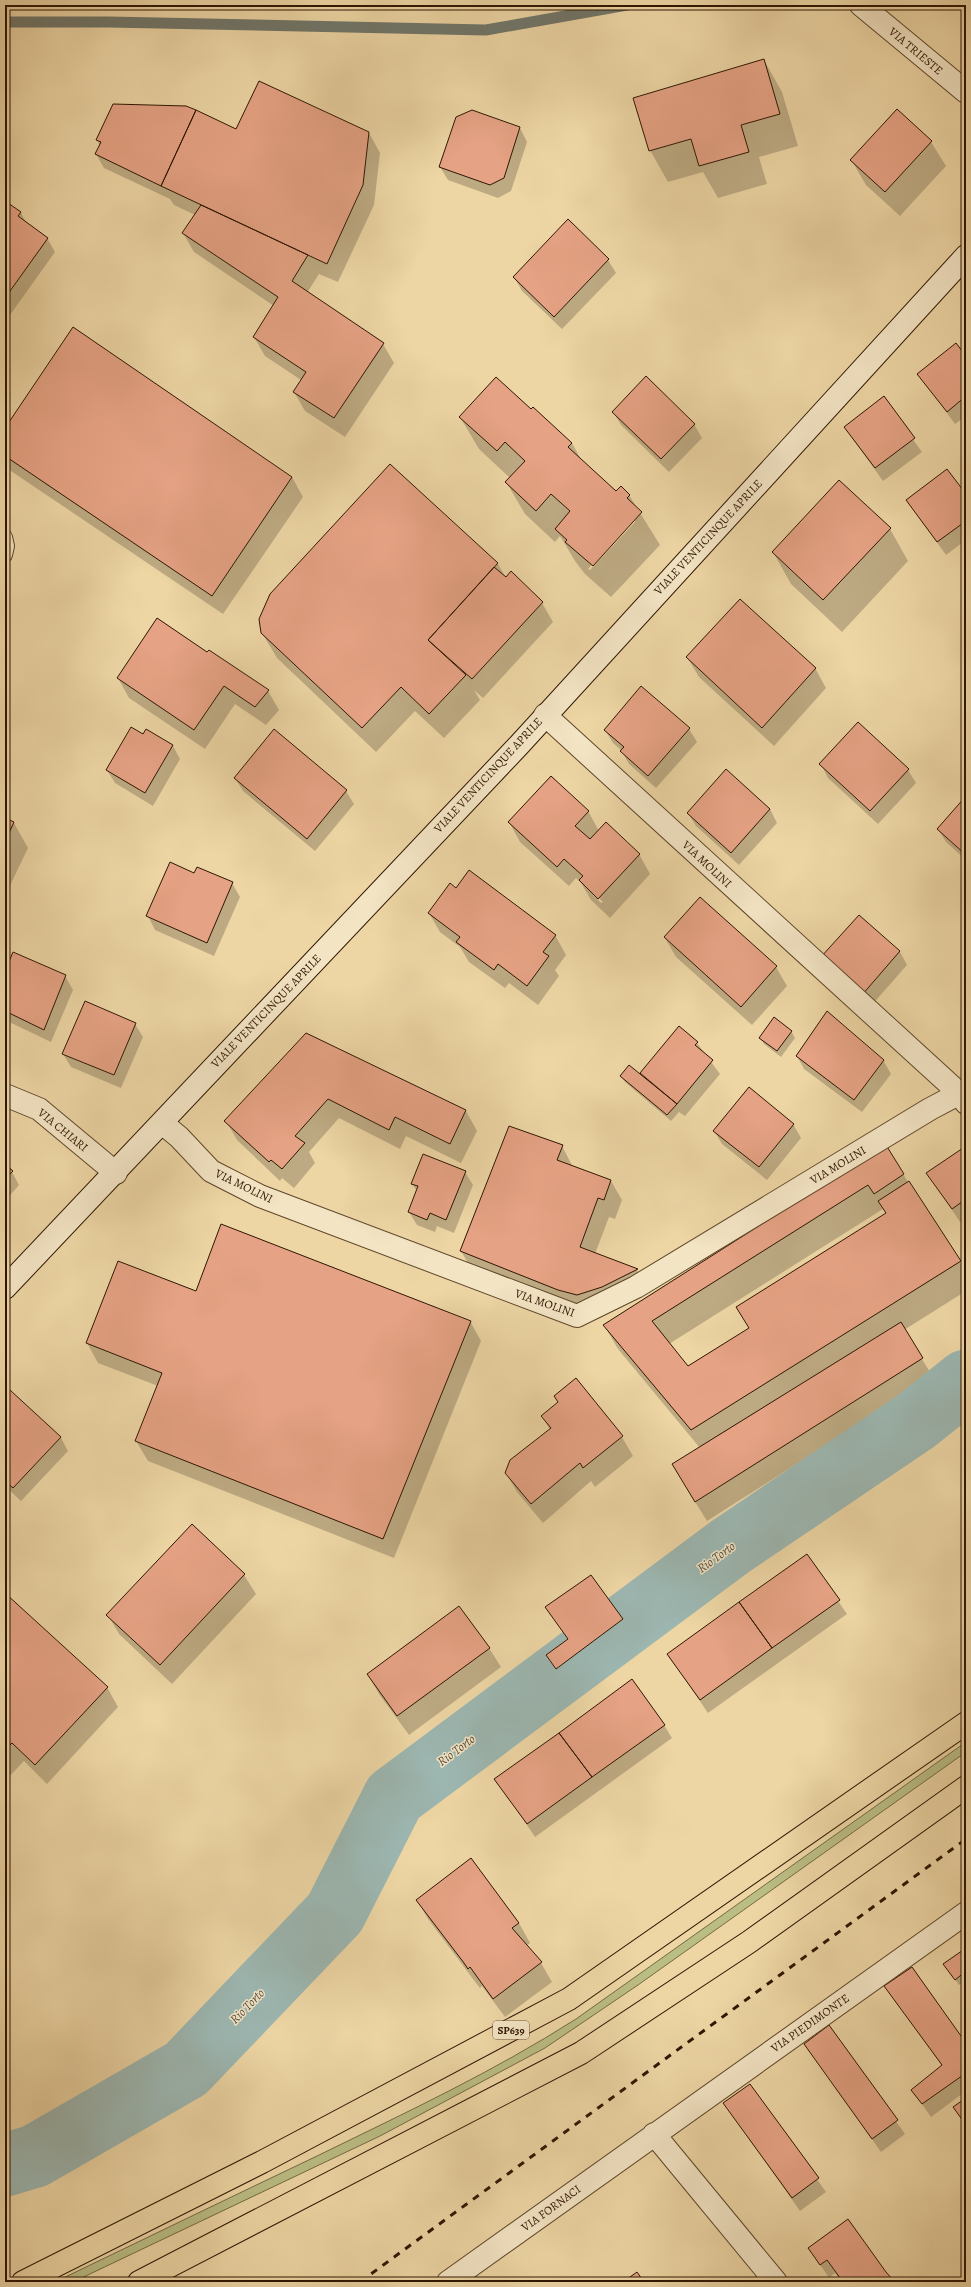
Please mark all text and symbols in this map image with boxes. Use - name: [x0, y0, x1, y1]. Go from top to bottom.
- street label: VIA TRIESTE: [885, 23, 947, 78]
- street label: VIALE VENTICINQUE APRILE: [650, 476, 766, 599]
- street label: VIALE VENTICINQUE APRILE: [430, 714, 546, 837]
- street label: VIA MOLINI: [678, 836, 735, 891]
- street label: VIALE VENTICINQUE APRILE: [207, 951, 325, 1072]
- street label: VIA CHIARI: [34, 1104, 91, 1155]
- street label: VIA MOLINI: [806, 1142, 869, 1188]
- street label: VIA MOLINI: [212, 1165, 276, 1207]
- street label: VIA MOLINI: [512, 1285, 577, 1321]
- water label: Rio Torto: [694, 1537, 738, 1577]
- water label: Rio Torto: [434, 1730, 478, 1770]
- water label: Rio Torto: [226, 1985, 268, 2027]
- street label: VIA PIEDIMONTE: [767, 1990, 852, 2057]
- road number: SP639: [493, 2021, 529, 2039]
- street label: VIA FORNACI: [517, 2181, 584, 2236]

